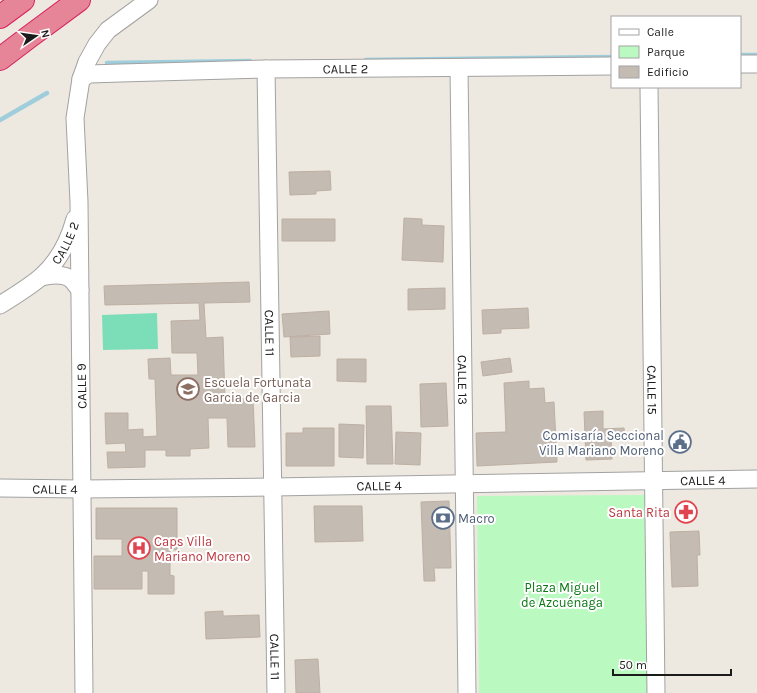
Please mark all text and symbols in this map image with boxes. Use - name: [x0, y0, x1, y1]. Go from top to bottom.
- north arrow: [16, 16, 56, 56]
- legend: [611, 16, 741, 88]
- text: Calle: [647, 25, 674, 39]
- text: N: [38, 29, 52, 39]
- text: Parque: [647, 45, 685, 59]
- street label: CALLE 2: [323, 61, 368, 77]
- text: Edificio: [647, 65, 688, 79]
- street label: CALLE 2: [49, 220, 82, 267]
- street label: CALLE 11: [262, 310, 278, 356]
- street label: CALLE 13: [455, 355, 470, 405]
- street label: CALLE 9: [74, 363, 89, 409]
- street label: CALLE 15: [644, 365, 660, 415]
- place label: Escuela Fortunata Garcia de Garcia: [204, 375, 311, 405]
- school or university icon: Escuela Fortunata Garcia de Garcia: [175, 376, 201, 402]
- place label: Comisaría Seccional Villa Mariano Moreno: [539, 428, 664, 458]
- public building icon: Comisaría Seccional Villa Mariano Moreno: [667, 429, 693, 455]
- street label: CALLE 4: [680, 473, 726, 488]
- street label: CALLE 4: [356, 478, 402, 494]
- street label: CALLE 4: [32, 481, 78, 497]
- pharmacy icon: Santa Rita: [673, 499, 699, 525]
- bank icon: Macro: [430, 505, 456, 531]
- place label: Santa Rita: [608, 505, 670, 520]
- place label: Macro: [458, 511, 495, 526]
- place label: Caps Villa Mariano Moreno: [154, 534, 250, 564]
- hospital icon: Caps Villa Mariano Moreno: [126, 535, 152, 561]
- park label: Plaza Miguel de Azcuénaga: [521, 580, 603, 610]
- street label: CALLE 11: [267, 634, 283, 680]
- scale bar: [613, 651, 731, 677]
- text: 50 m: [619, 658, 647, 672]

